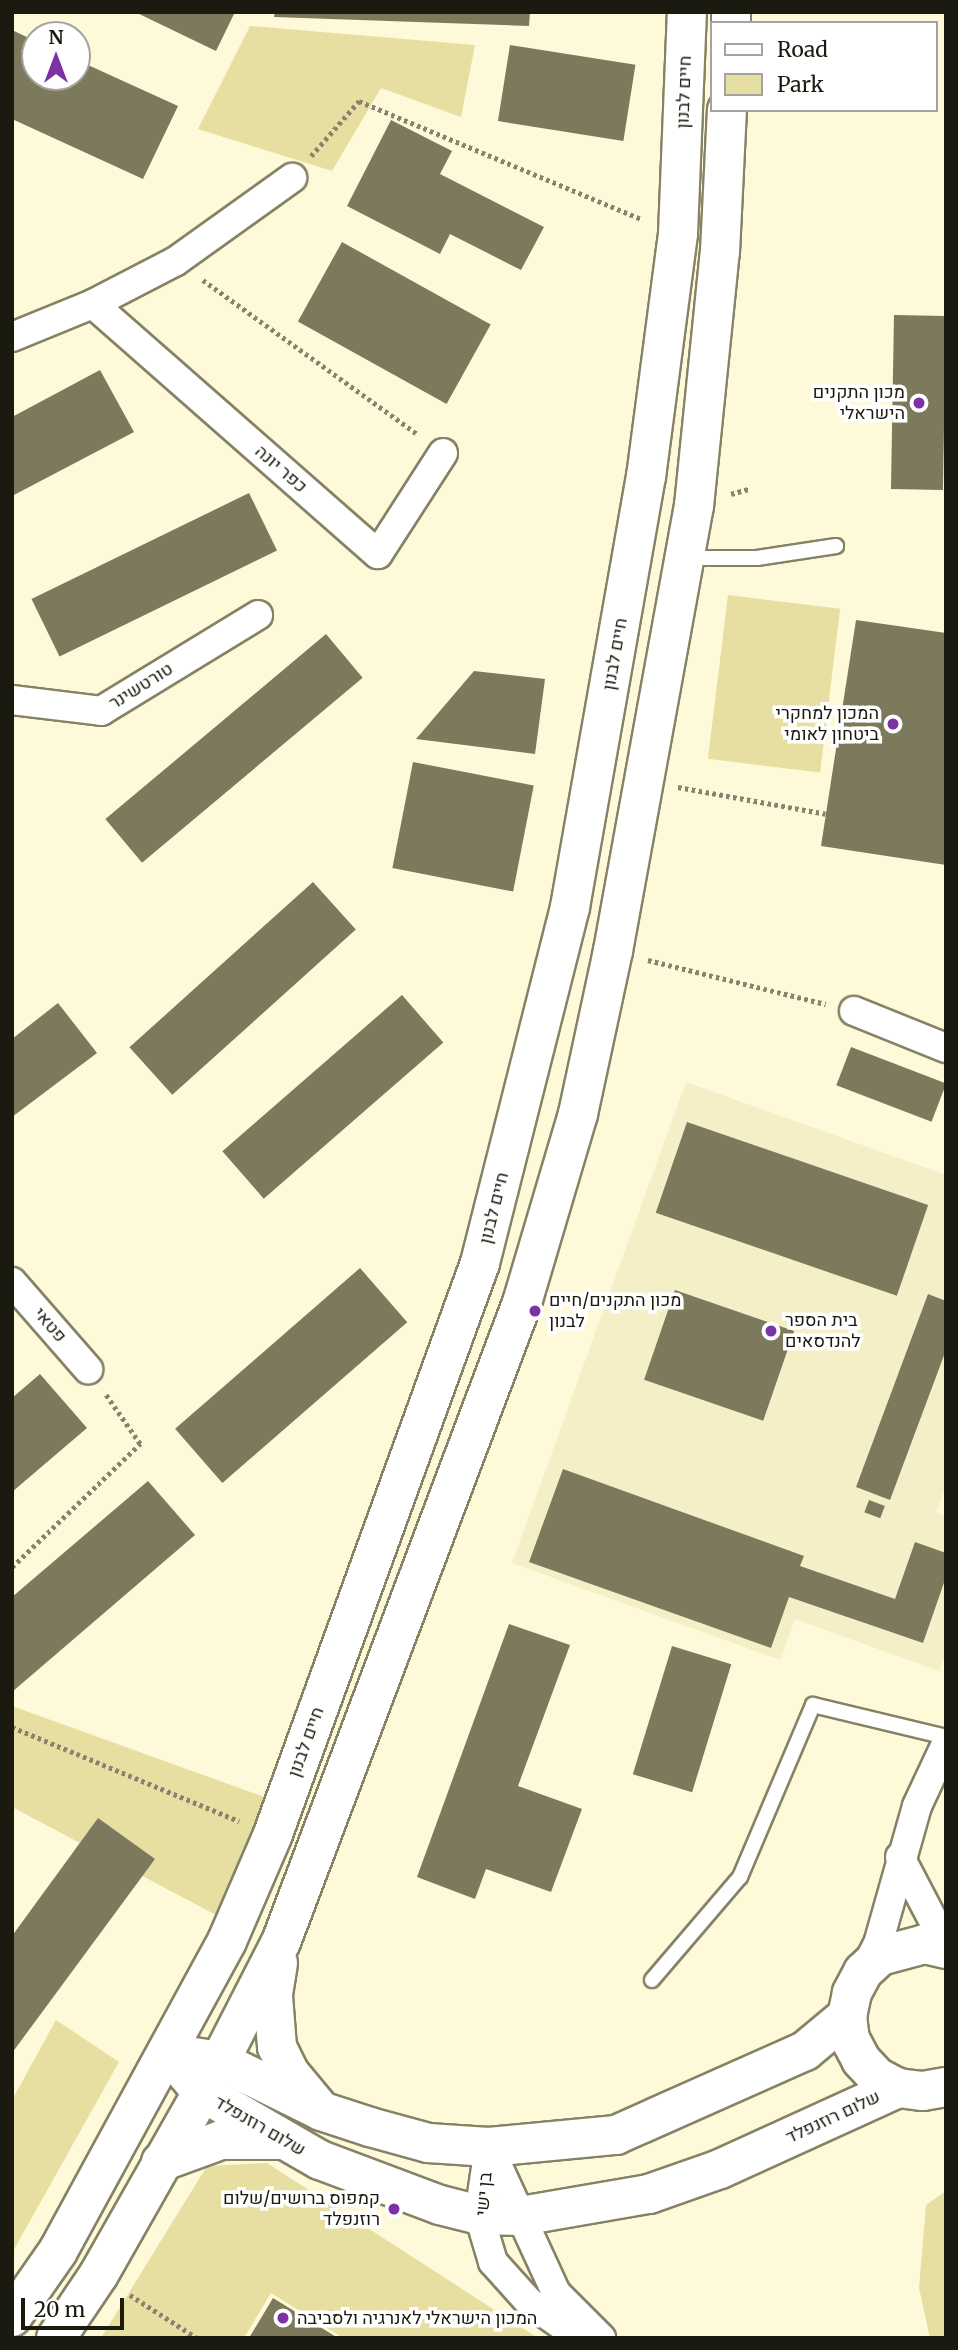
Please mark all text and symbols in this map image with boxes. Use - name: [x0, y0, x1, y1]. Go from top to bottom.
- north arrow: [21, 21, 91, 91]
- legend: [710, 21, 937, 112]
- text: N: [48, 25, 64, 49]
- text: Road: [777, 36, 828, 63]
- street label: חיים לבנון: [672, 55, 696, 129]
- text: Park: [777, 71, 824, 98]
- place label: מכון התקנים הישראלי: [813, 382, 905, 424]
- marker: מכון התקנים הישראלי: [911, 395, 927, 411]
- street label: כפר יונה: [251, 441, 311, 497]
- street label: חיים לבנון: [598, 616, 632, 692]
- street label: טורטשינר: [105, 658, 177, 714]
- place label: המכון למחקרי ביטחון לאומי: [776, 703, 879, 746]
- marker: המכון למחקרי ביטחון לאומי: [885, 716, 901, 732]
- street label: חיים לבנון: [475, 1170, 513, 1246]
- place label: מכון התקנים/חיים לבנון: [549, 1290, 682, 1332]
- street label: פטאי: [29, 1303, 71, 1347]
- marker: מכון התקנים/חיים לבנון: [527, 1303, 543, 1319]
- place label: בית הספר להנדסאים: [785, 1310, 861, 1352]
- marker: בית הספר להנדסאים: [763, 1323, 779, 1339]
- street label: חיים לבנון: [283, 1704, 329, 1780]
- street label: שלום רוזנפלד: [782, 2086, 884, 2148]
- street label: שלום רוזנפלד: [211, 2091, 309, 2161]
- street label: בן ישי: [471, 2171, 497, 2217]
- place label: קמפוס ברושים/שלום רוזנפלד: [223, 2188, 380, 2230]
- marker: קמפוס ברושים/שלום רוזנפלד: [386, 2201, 402, 2217]
- scale bar: [24, 2284, 128, 2328]
- text: 20 m: [34, 2296, 85, 2323]
- place label: המכון הישראלי לאנרגיה ולסביבה: [297, 2307, 537, 2329]
- marker: המכון הישראלי לאנרגיה ולסביבה: [275, 2310, 291, 2326]

